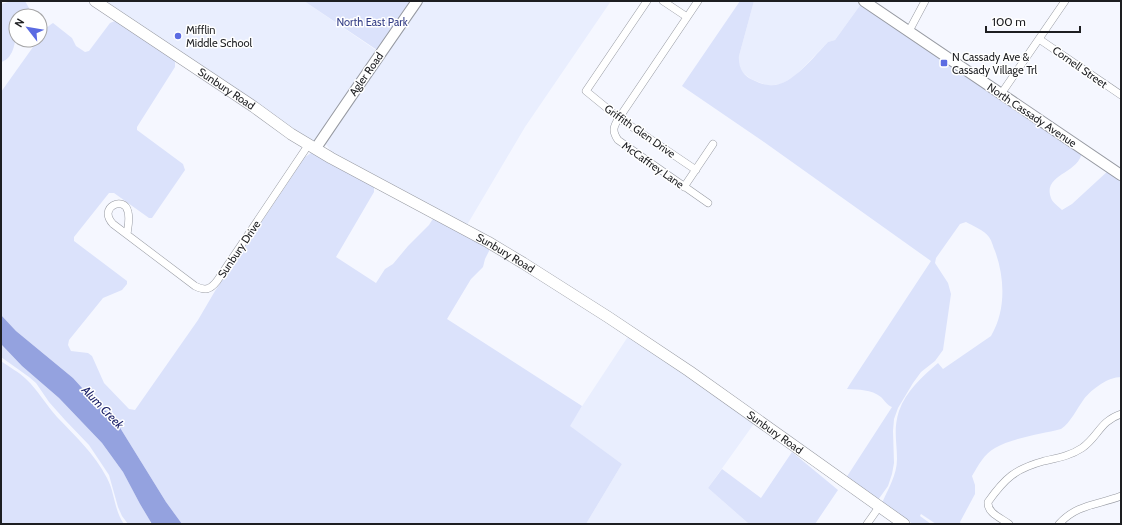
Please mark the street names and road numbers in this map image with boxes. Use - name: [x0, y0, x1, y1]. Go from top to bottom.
- street label: Cornell Street: [1050, 43, 1110, 91]
- street label: Agler Road: [346, 49, 386, 99]
- street label: Sunbury Road: [195, 65, 258, 113]
- street label: North Cassady Avenue: [985, 80, 1080, 150]
- street label: Griffith Glen Drive: [602, 101, 679, 161]
- street label: McCaffrey Lane: [619, 138, 687, 192]
- street label: Sunbury Drive: [215, 217, 264, 280]
- street label: Sunbury Road: [474, 230, 537, 276]
- street label: Sunbury Road: [744, 407, 806, 457]

